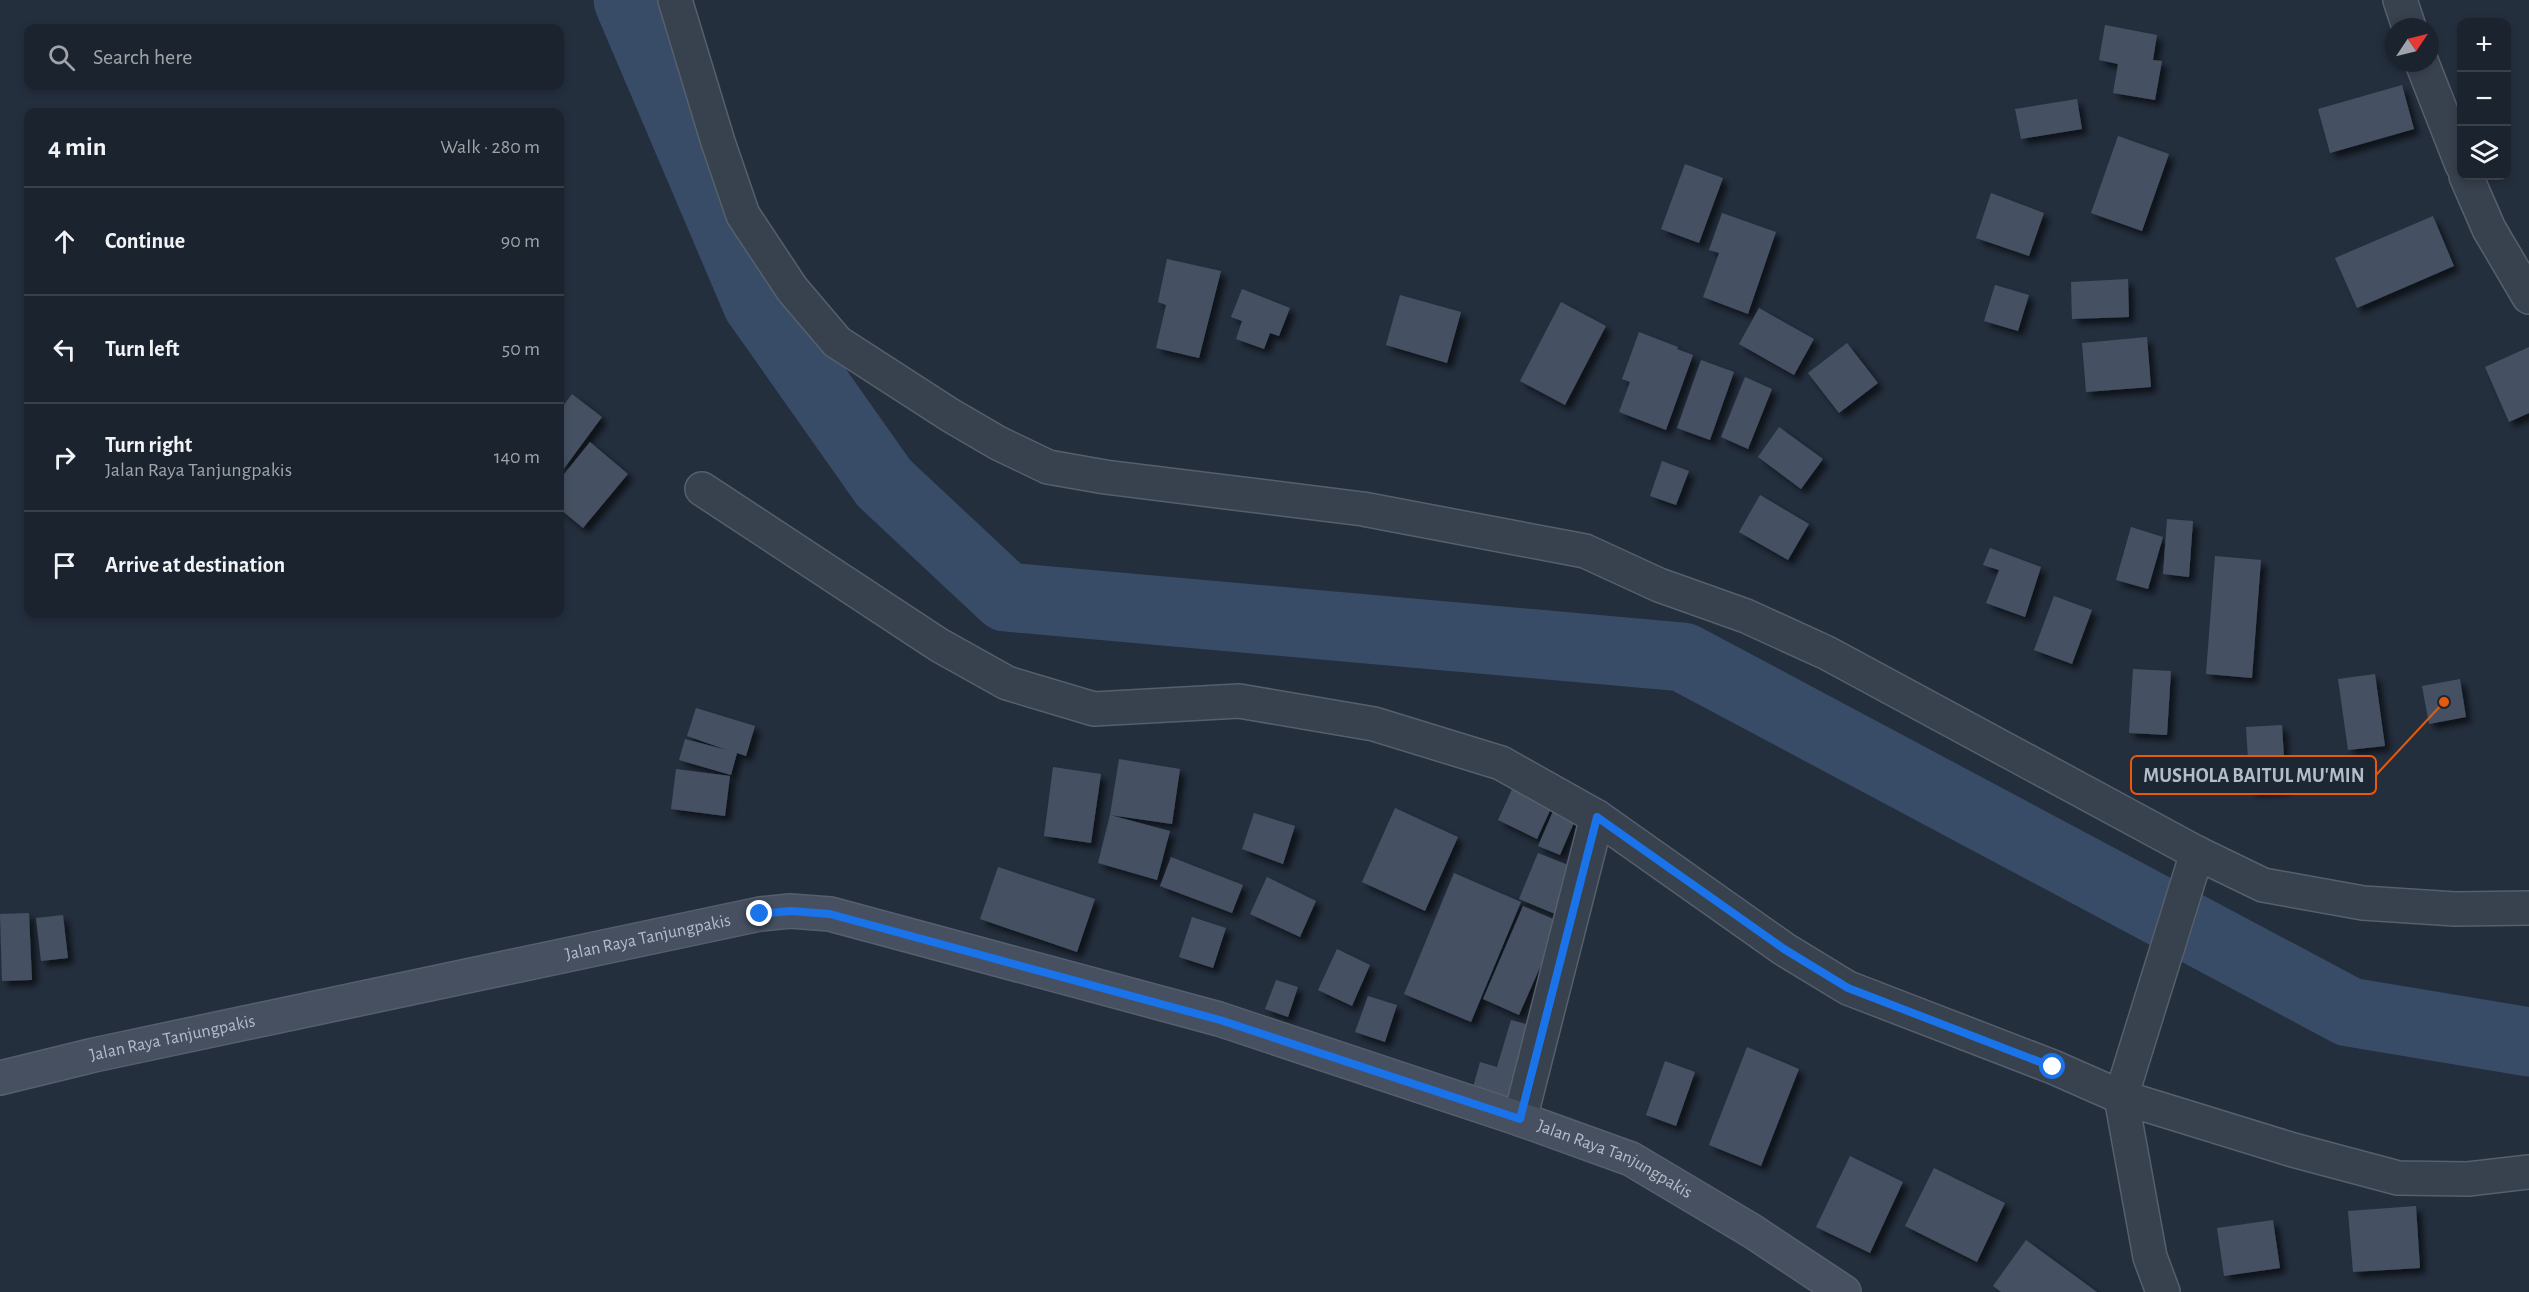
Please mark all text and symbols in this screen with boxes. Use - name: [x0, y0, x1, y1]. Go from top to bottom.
- north arrow: [2385, 18, 2439, 72]
- map controls: [2457, 18, 2511, 180]
- button: +: [2457, 18, 2511, 72]
- search box: [24, 24, 564, 90]
- icon: search: [45, 41, 78, 74]
- text: Search here: [93, 46, 192, 68]
- button: −: [2457, 72, 2511, 126]
- button: layers: [2457, 126, 2511, 180]
- text: 4 min: [48, 134, 107, 160]
- text: Walk · 280 m: [440, 137, 540, 157]
- icon: ahead: [48, 225, 81, 258]
- text: Continue: [105, 230, 185, 252]
- text: 90 m: [501, 231, 540, 251]
- icon: left: [48, 333, 81, 366]
- text: Turn left: [105, 338, 179, 360]
- text: 50 m: [502, 339, 540, 359]
- text: Turn right: [105, 434, 192, 456]
- icon: right: [48, 441, 81, 474]
- text: 140 m: [494, 447, 540, 467]
- text: Jalan Raya Tanjungpakis: [105, 460, 292, 480]
- icon: arrive: [48, 549, 81, 582]
- text: Arrive at destination: [105, 554, 285, 576]
- callout: MUSHOLA BAITUL MU'MIN: [2131, 756, 2376, 794]
- text: MUSHOLA BAITUL MU'MIN: [2143, 766, 2365, 786]
- route end: [746, 900, 772, 926]
- street label: Jalan Raya Tanjungpakis: [564, 911, 732, 964]
- street label: Jalan Raya Tanjungpakis: [88, 1012, 257, 1065]
- route start: [2039, 1053, 2065, 1079]
- street label: Jalan Raya Tanjungpakis: [1535, 1117, 1695, 1202]

